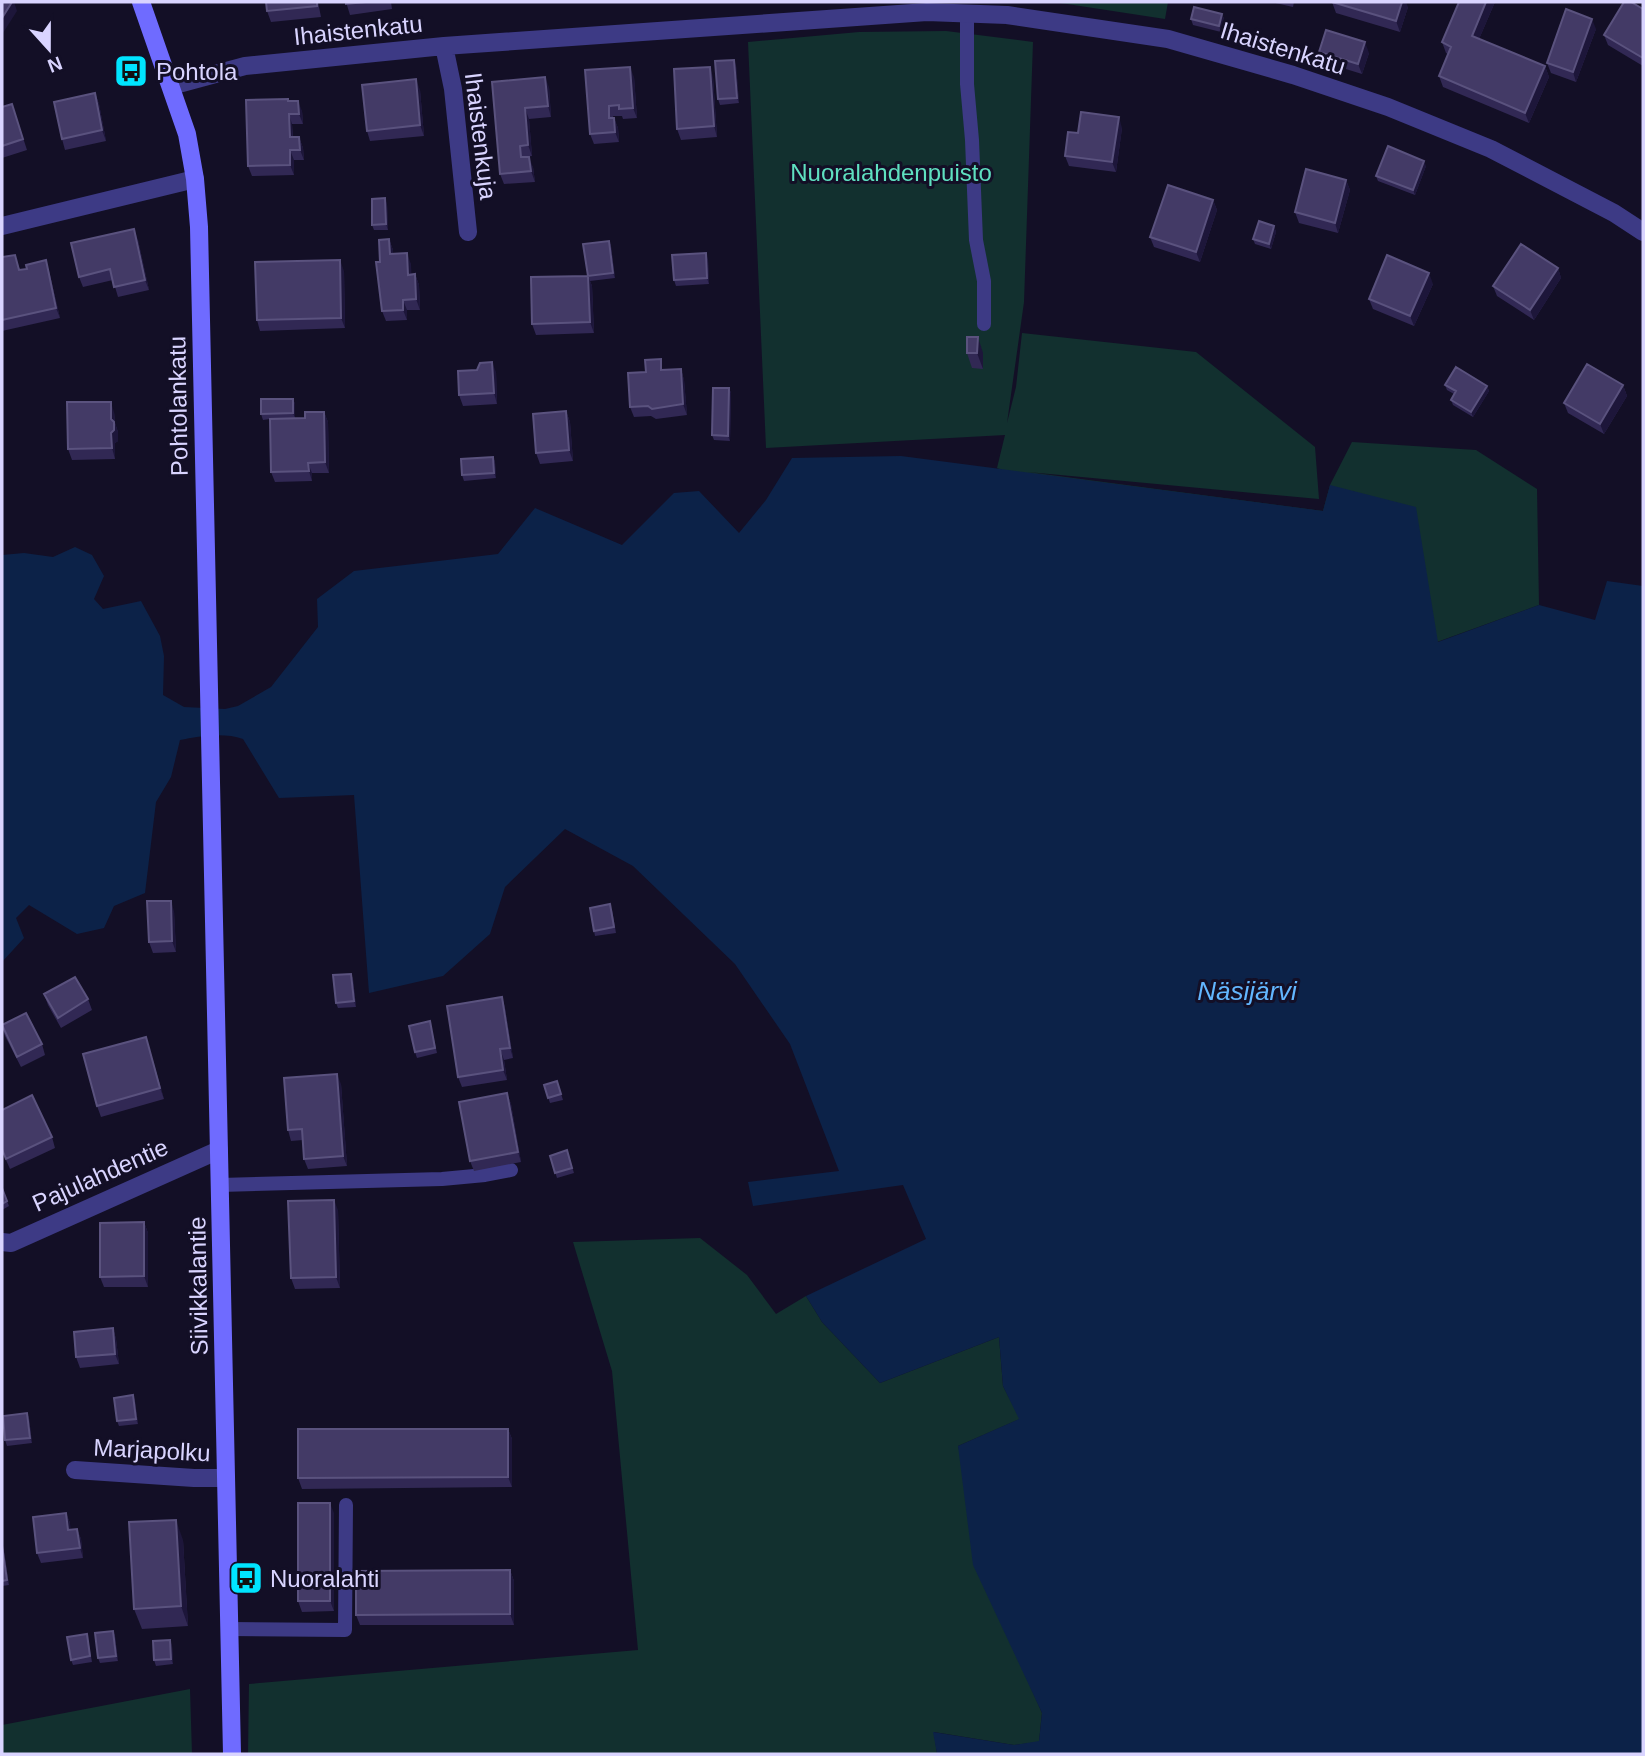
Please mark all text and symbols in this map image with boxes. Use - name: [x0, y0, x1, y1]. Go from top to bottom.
- street label: Ihaistenkatu: [292, 10, 424, 50]
- north arrow: [14, 14, 84, 84]
- street label: Ihaistenkatu: [1217, 16, 1349, 80]
- text: N: [45, 52, 65, 77]
- bus stop icon: Pohtola: [112, 52, 150, 90]
- place label: Pohtola: [156, 58, 238, 85]
- street label: Ihaistenkuja: [460, 71, 502, 202]
- park label: Nuoralahdenpuisto: [790, 159, 992, 186]
- street label: Pohtolankatu: [163, 336, 193, 476]
- water label: Näsijärvi: [1197, 976, 1298, 1006]
- street label: Pajulahdentie: [28, 1133, 172, 1217]
- street label: Siivikkalantie: [183, 1216, 213, 1356]
- street label: Marjapolku: [93, 1433, 211, 1467]
- bus stop icon: Nuoralahti: [227, 1559, 265, 1597]
- place label: Nuoralahti: [270, 1565, 379, 1592]

